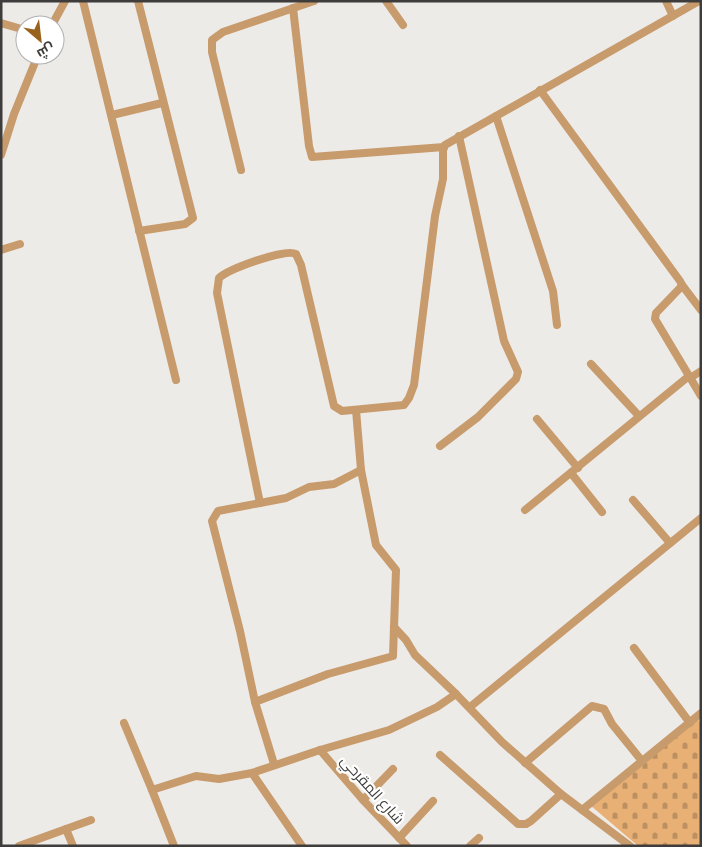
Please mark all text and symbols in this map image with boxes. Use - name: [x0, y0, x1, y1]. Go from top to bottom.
- north arrow: [15, 15, 65, 65]
- text: ش: [34, 39, 58, 64]
- street label: شارع المقرحي: [334, 751, 409, 830]

